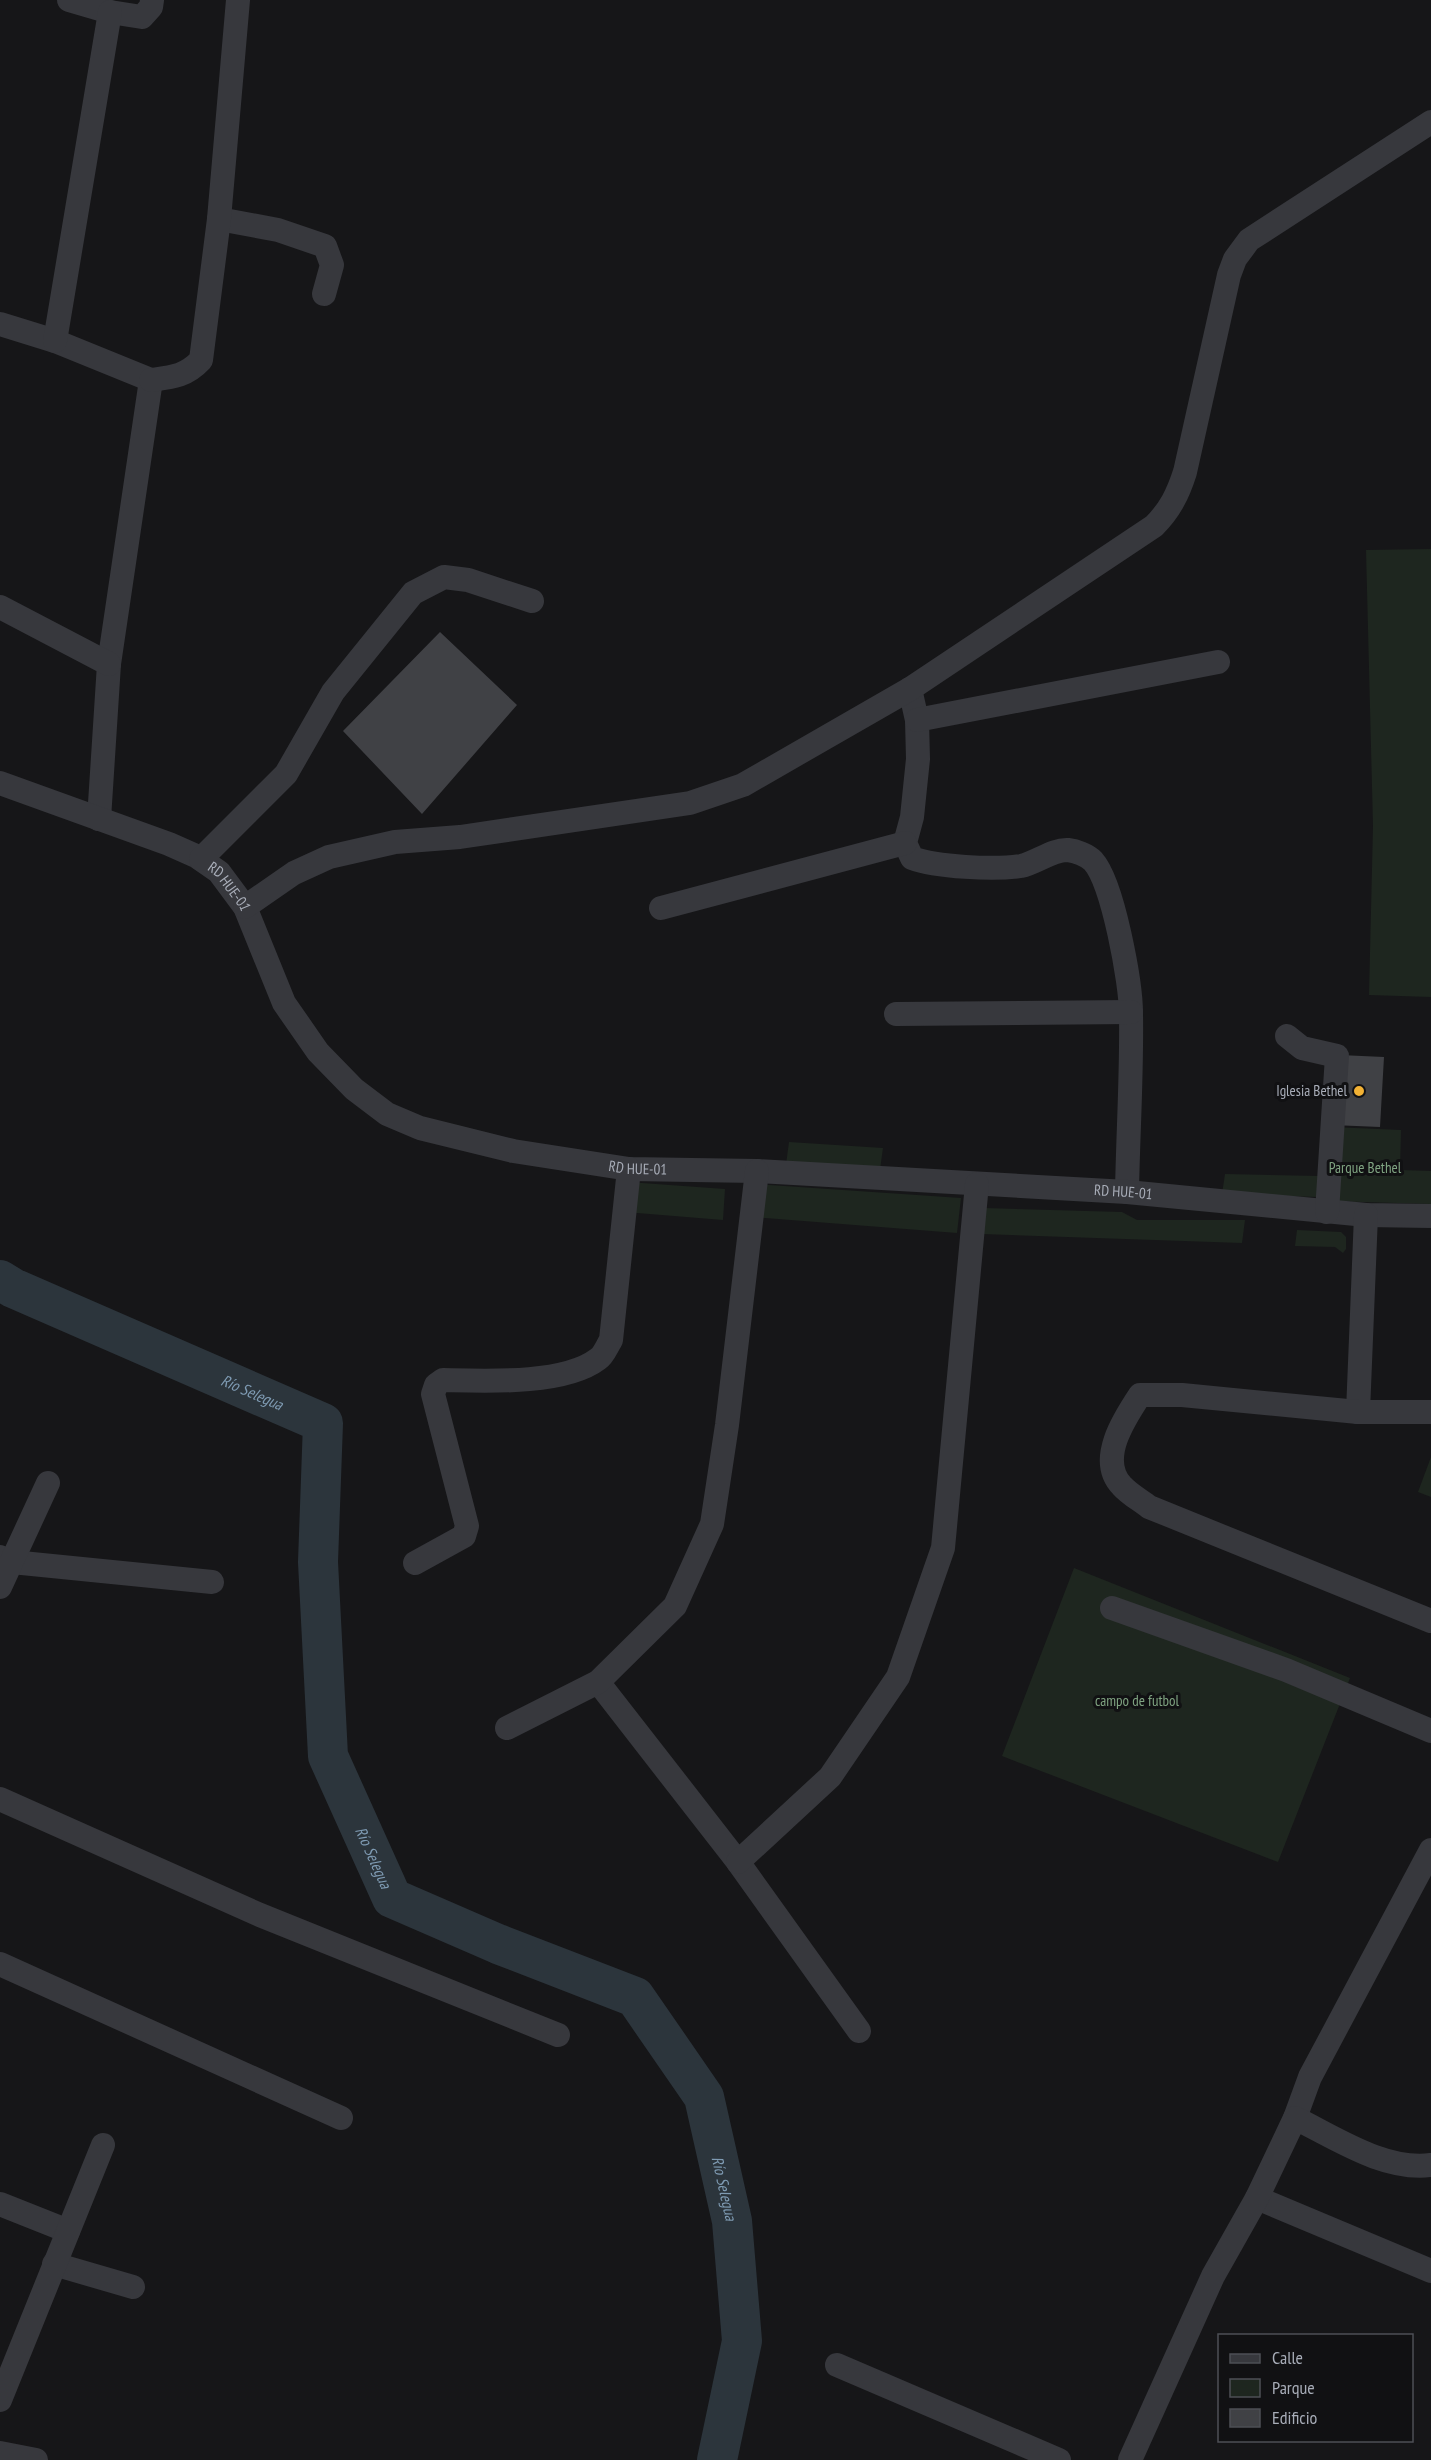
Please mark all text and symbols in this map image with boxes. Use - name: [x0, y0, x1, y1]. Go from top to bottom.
- street label: RD HUE-01: [204, 857, 256, 914]
- place label: Iglesia Bethel: [1276, 1081, 1347, 1100]
- marker: Iglesia Bethel: [1352, 1084, 1366, 1098]
- street label: RD HUE-01: [607, 1156, 667, 1179]
- park label: Parque Bethel: [1329, 1158, 1402, 1177]
- street label: RD HUE-01: [1094, 1180, 1153, 1203]
- water label: Río Selegua: [218, 1370, 288, 1415]
- park label: campo de futbol: [1095, 1691, 1180, 1710]
- water label: Río Selegua: [351, 1823, 397, 1893]
- water label: Río Selegua: [708, 2154, 742, 2224]
- legend: [1218, 2334, 1413, 2442]
- text: Calle: [1272, 2346, 1303, 2369]
- text: Parque: [1272, 2376, 1315, 2399]
- text: Edificio: [1272, 2406, 1318, 2429]

